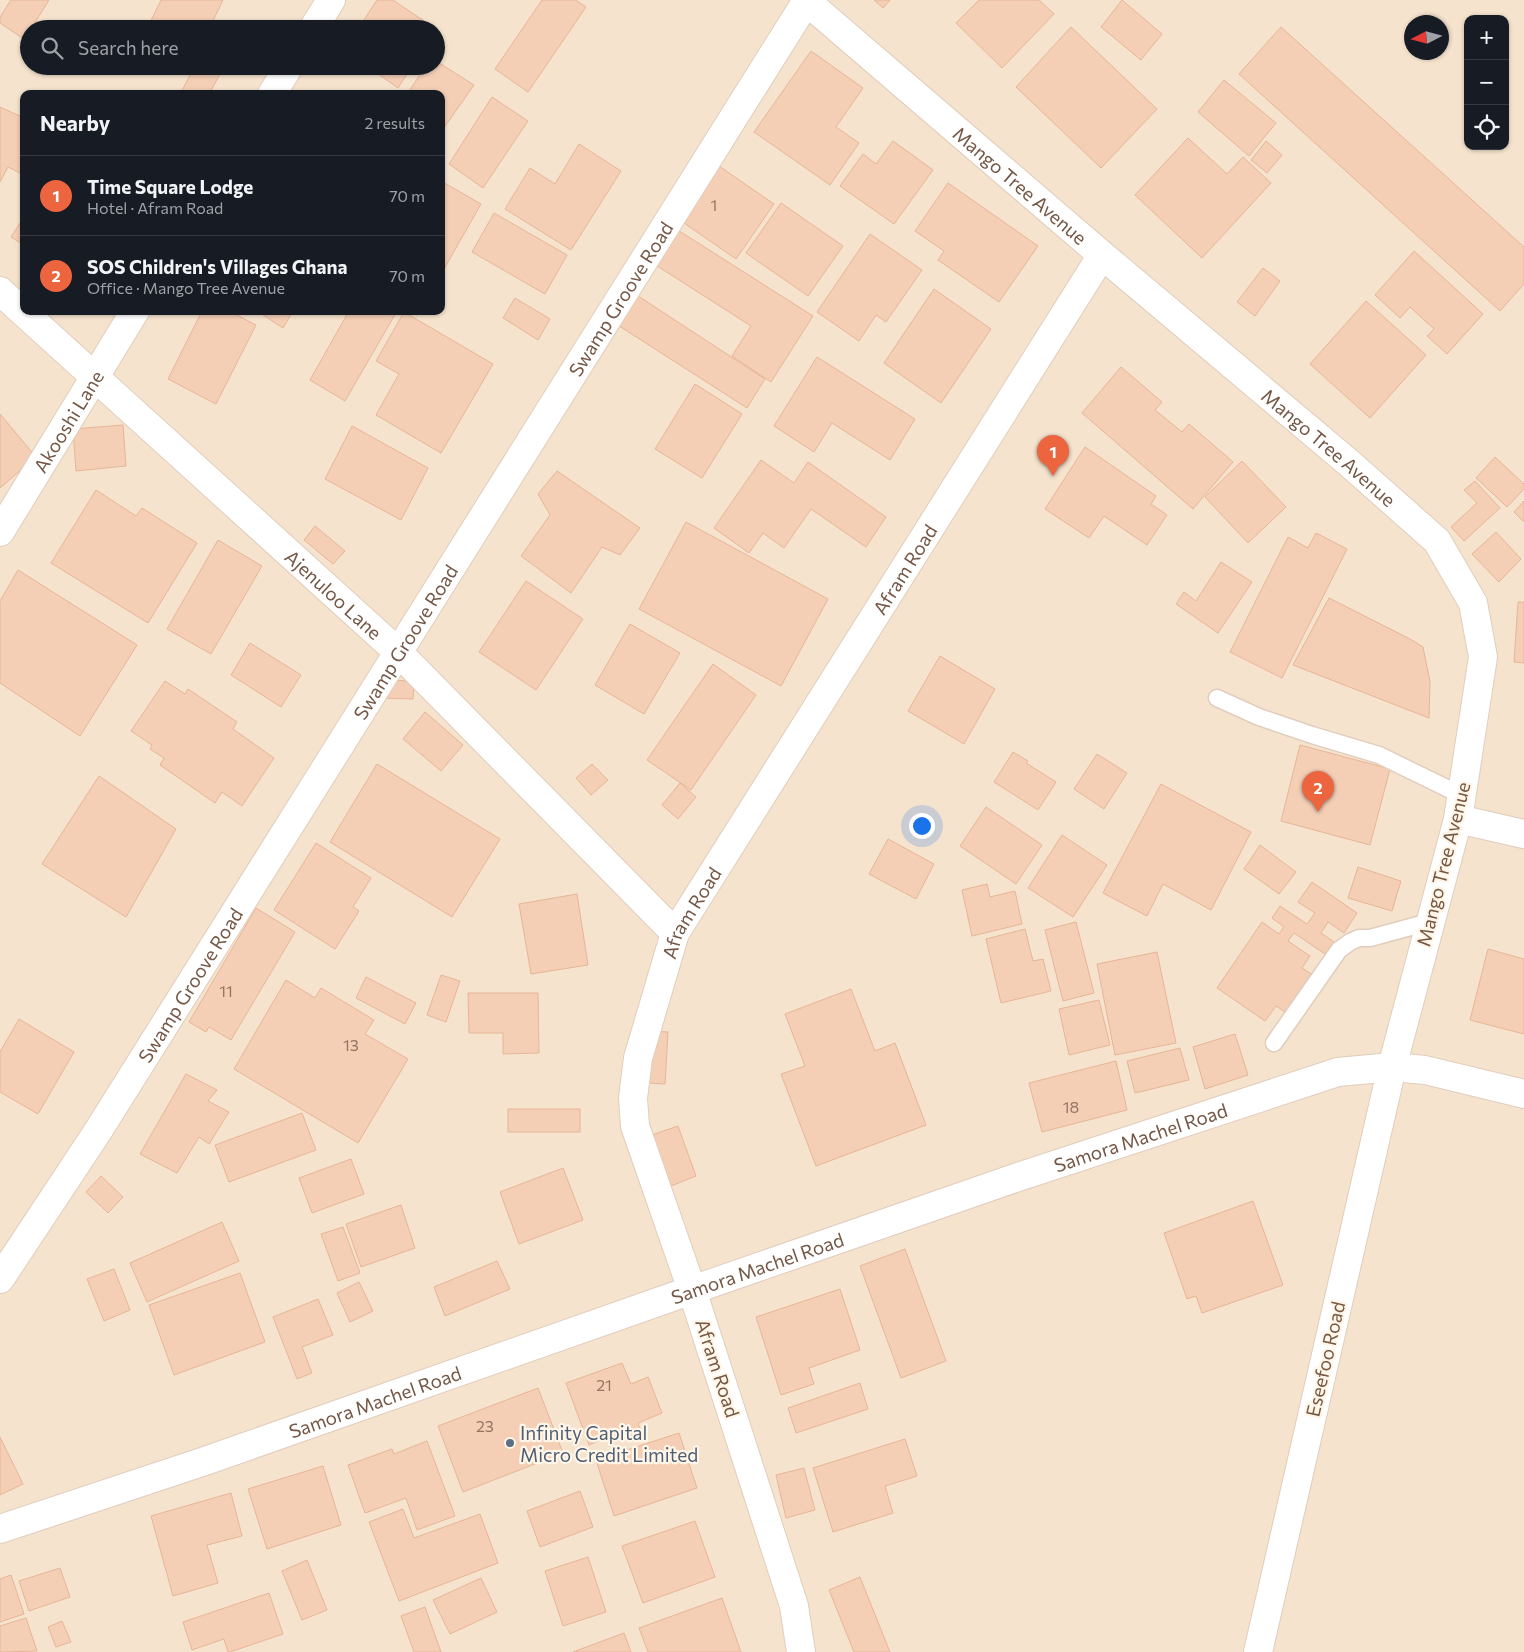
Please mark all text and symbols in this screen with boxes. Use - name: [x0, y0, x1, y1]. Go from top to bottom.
- north arrow: [1404, 15, 1449, 60]
- map controls: [1464, 15, 1509, 150]
- button: +: [1464, 15, 1509, 60]
- search box: [20, 20, 445, 75]
- icon: search: [38, 34, 66, 62]
- text: Search here: [78, 36, 178, 59]
- button: −: [1464, 60, 1509, 105]
- button: locate: [1464, 105, 1509, 150]
- text: Nearby: [40, 110, 110, 135]
- text: 2 results: [364, 113, 425, 132]
- street label: Mango Tree Avenue: [949, 121, 1092, 249]
- text: Time Square Lodge: [87, 175, 253, 198]
- text: 1: [52, 186, 60, 205]
- text: 70 m: [389, 186, 425, 205]
- house number: 1: [711, 195, 717, 214]
- text: Hotel · Afram Road: [87, 198, 223, 217]
- street label: Swamp Groove Road: [563, 217, 677, 380]
- text: SOS Children's Villages Ghana: [87, 255, 348, 278]
- text: 2: [51, 266, 61, 285]
- text: 70 m: [389, 266, 425, 285]
- text: Office · Mango Tree Avenue: [87, 278, 285, 297]
- street label: Akooshi Lane: [28, 366, 108, 476]
- street label: Mango Tree Avenue: [1258, 383, 1401, 511]
- pin: 1: [1037, 435, 1069, 476]
- street label: Afram Road: [867, 520, 941, 618]
- street label: Ajenuloo Lane: [281, 544, 387, 644]
- street label: Swamp Groove Road: [348, 560, 462, 723]
- pin: 2: [1302, 771, 1334, 812]
- street label: Mango Tree Avenue: [1411, 779, 1475, 949]
- your location: [909, 813, 935, 839]
- street label: Afram Road: [657, 862, 725, 961]
- street label: Swamp Groove Road: [133, 903, 247, 1066]
- house number: 11: [219, 981, 233, 1000]
- house number: 13: [343, 1035, 359, 1054]
- house number: 18: [1063, 1097, 1079, 1116]
- street label: Samora Machel Road: [1051, 1098, 1230, 1176]
- street label: Samora Machel Road: [668, 1227, 846, 1308]
- street label: Eseefoo Road: [1301, 1299, 1349, 1419]
- street label: Afram Road: [691, 1316, 745, 1420]
- street label: Samora Machel Road: [286, 1360, 464, 1442]
- house number: 21: [596, 1375, 612, 1394]
- house number: 23: [476, 1416, 494, 1435]
- place label: Infinity Capital Micro Credit Limited: [520, 1421, 698, 1466]
- marker: Infinity Capital Micro Credit Limited: [504, 1437, 516, 1449]

